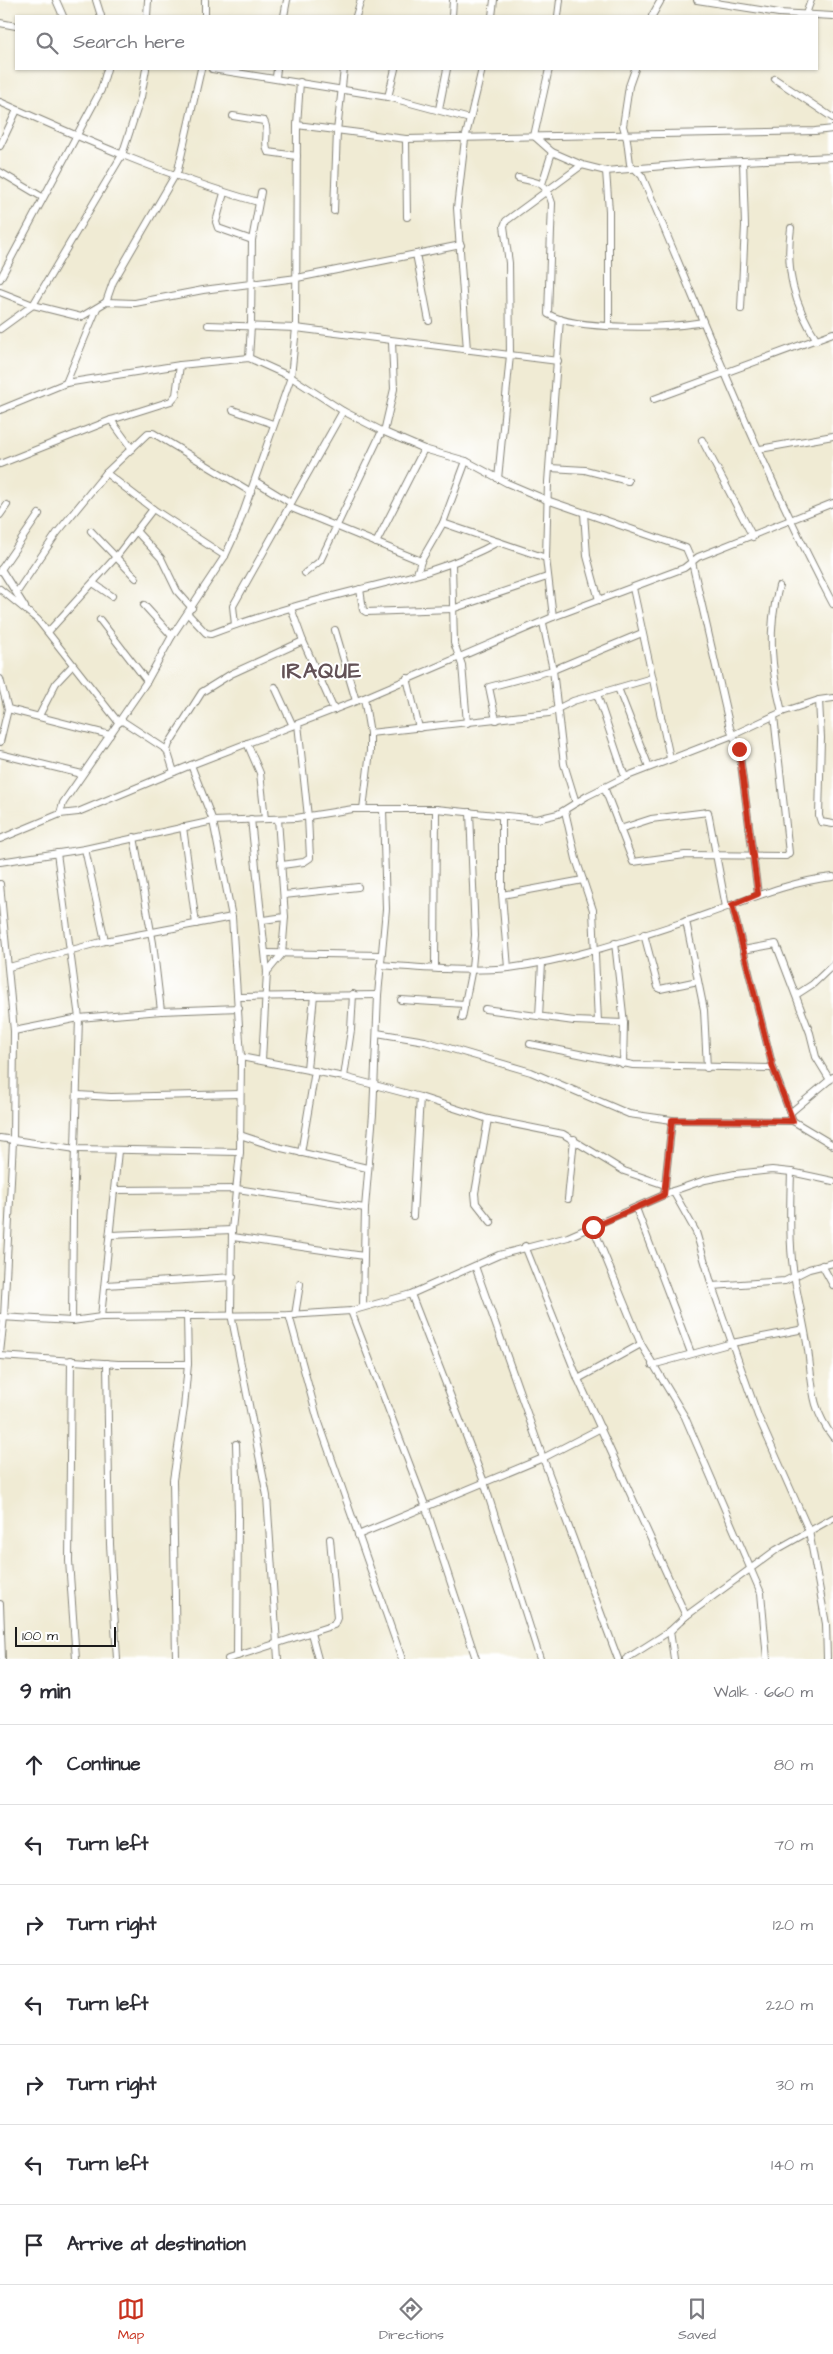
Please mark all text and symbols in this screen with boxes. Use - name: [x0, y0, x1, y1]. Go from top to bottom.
- search box: [15, 15, 818, 70]
- icon: search: [33, 29, 61, 57]
- text: Search here: [73, 29, 185, 56]
- district label: IRAQUE: [282, 656, 362, 687]
- route end: [728, 738, 751, 761]
- route start: [582, 1216, 605, 1239]
- scale bar: [15, 1624, 116, 1647]
- text: 100 m: [22, 1626, 58, 1646]
- text: 9 min: [20, 1677, 70, 1706]
- text: Walk · 660 m: [713, 1681, 813, 1703]
- icon: ahead: [20, 1751, 48, 1779]
- text: Continue: [67, 1751, 141, 1778]
- text: 80 m: [774, 1754, 813, 1776]
- icon: left: [20, 1831, 48, 1859]
- text: Turn left: [67, 1831, 148, 1858]
- text: 70 m: [774, 1834, 813, 1856]
- icon: right: [20, 1911, 48, 1939]
- text: Turn right: [67, 1911, 156, 1938]
- text: 120 m: [773, 1914, 813, 1936]
- icon: left: [20, 1991, 48, 2019]
- text: Turn left: [67, 1991, 148, 2018]
- text: 220 m: [766, 1994, 813, 2016]
- icon: right: [20, 2071, 48, 2099]
- text: Turn right: [67, 2071, 156, 2098]
- text: 30 m: [776, 2074, 813, 2096]
- icon: left: [20, 2151, 48, 2179]
- text: Turn left: [67, 2151, 148, 2178]
- text: 140 m: [771, 2154, 813, 2176]
- icon: arrive: [20, 2231, 48, 2259]
- text: Arrive at destination: [67, 2231, 246, 2258]
- tab: Map: [117, 2295, 145, 2345]
- tab: Directions: [379, 2295, 444, 2345]
- tab: Saved: [678, 2295, 716, 2345]

